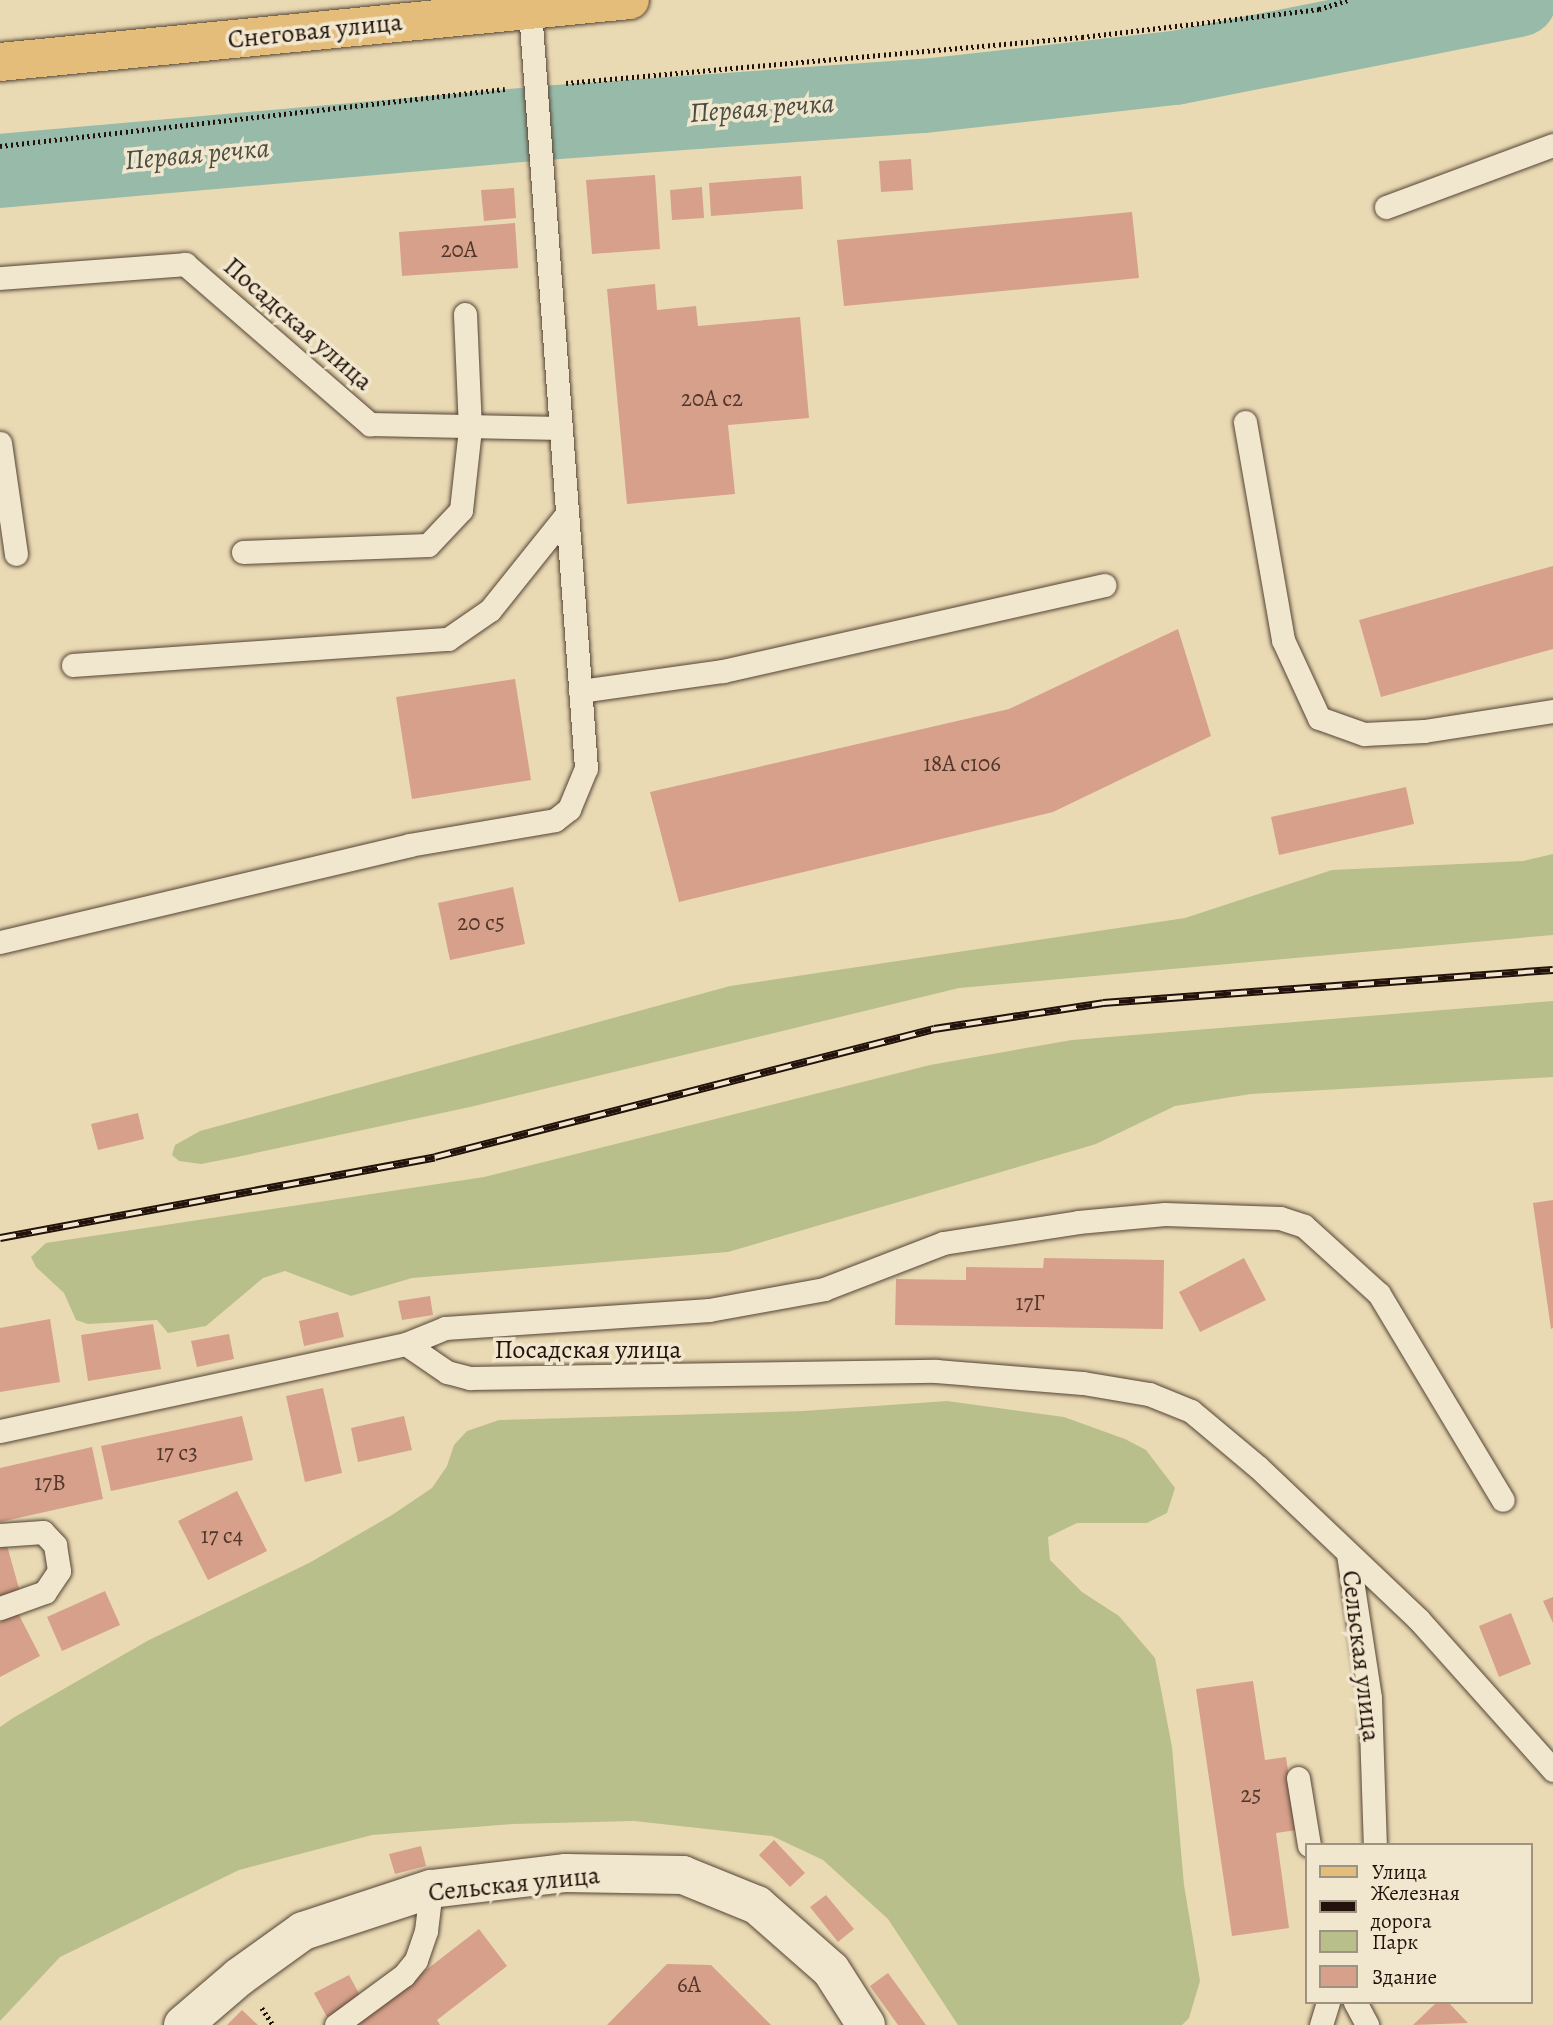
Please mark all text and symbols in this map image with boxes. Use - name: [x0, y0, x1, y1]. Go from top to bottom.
- street label: Снеговая улица: [226, 6, 404, 56]
- water label: Первая речка: [688, 86, 836, 130]
- water label: Первая речка: [123, 131, 271, 177]
- house number: 20А: [441, 236, 477, 264]
- street label: Посадская улица: [217, 251, 379, 397]
- house number: 20А с2: [681, 385, 743, 413]
- house number: 18А с106: [923, 750, 1001, 778]
- house number: 20 с5: [457, 909, 505, 937]
- house number: 17Г: [1016, 1289, 1044, 1317]
- street label: Посадская улица: [494, 1334, 682, 1366]
- house number: 17 с3: [156, 1439, 198, 1467]
- house number: 17В: [34, 1469, 66, 1497]
- house number: 17 с4: [201, 1522, 243, 1550]
- street label: Сельская улица: [1335, 1569, 1387, 1743]
- house number: 25: [1241, 1781, 1261, 1809]
- legend: [1304, 1843, 1532, 2004]
- text: Улица: [1372, 1858, 1427, 1886]
- street label: Сельская улица: [427, 1859, 601, 1909]
- text: Железная дорога: [1371, 1879, 1460, 1935]
- text: Парк: [1372, 1928, 1418, 1956]
- text: Здание: [1372, 1963, 1437, 1991]
- house number: 6А: [677, 1971, 701, 1999]

